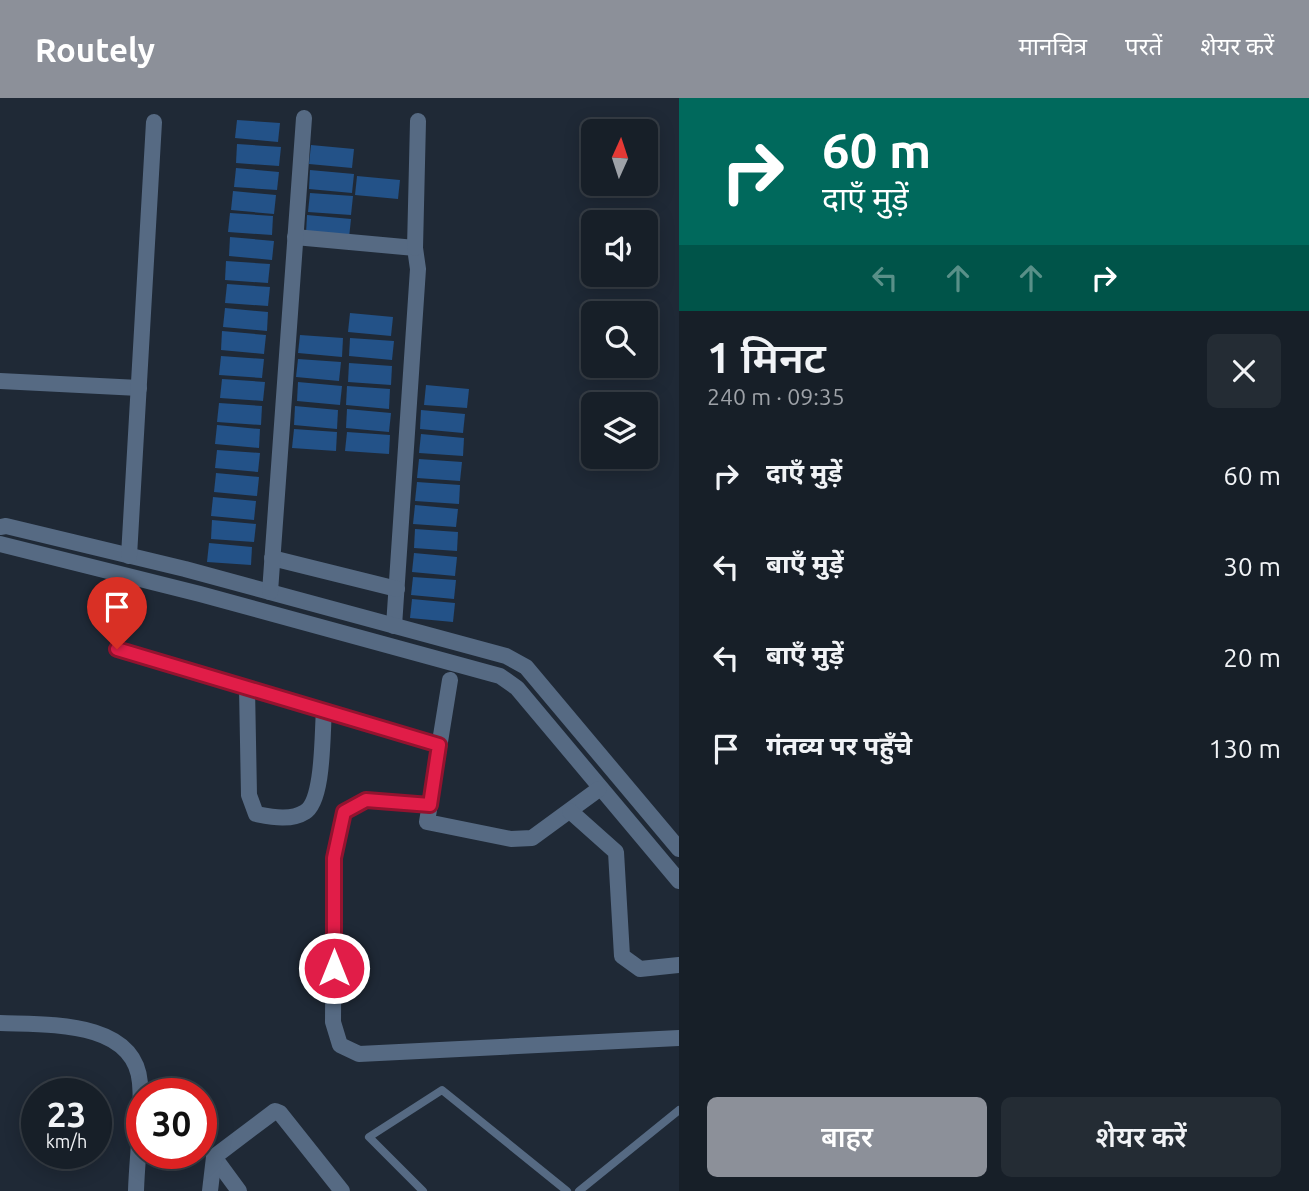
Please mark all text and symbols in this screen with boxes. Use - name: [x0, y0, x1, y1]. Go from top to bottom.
- text: Routely: [35, 31, 155, 68]
- text: मानचित्र: [1018, 33, 1087, 60]
- text: परतें: [1125, 33, 1162, 60]
- text: शेयर करें: [1200, 33, 1274, 60]
- north arrow: [581, 119, 658, 196]
- map controls: [581, 119, 658, 469]
- text: 60 m: [822, 122, 931, 177]
- icon: right: [707, 126, 798, 217]
- text: दाएँ मुड़ें: [822, 180, 909, 216]
- button: sound: [581, 210, 658, 287]
- icon: left: [866, 259, 904, 297]
- icon: ahead: [939, 259, 977, 297]
- icon: ahead: [1012, 259, 1050, 297]
- icon: right: [1085, 259, 1123, 297]
- button: search: [581, 301, 658, 378]
- text: 1 मिनट: [707, 334, 826, 381]
- button: close: [1207, 334, 1281, 408]
- text: 240 m · 09:35: [707, 384, 845, 409]
- button: layers: [581, 392, 658, 469]
- icon: right: [707, 457, 745, 495]
- text: दाएँ मुड़ें: [766, 458, 842, 487]
- text: 60 m: [1223, 461, 1281, 490]
- icon: left: [707, 548, 745, 586]
- text: बाएँ मुड़ें: [766, 549, 843, 578]
- text: 30 m: [1223, 552, 1281, 581]
- pin: [87, 577, 147, 649]
- icon: arrive: [98, 588, 136, 626]
- icon: left: [707, 639, 745, 677]
- text: बाएँ मुड़ें: [766, 640, 843, 669]
- text: 20 m: [1223, 643, 1281, 672]
- icon: arrive: [707, 730, 745, 768]
- text: गंतव्य पर पहुँचे: [766, 731, 912, 760]
- text: 130 m: [1209, 734, 1281, 763]
- position arrow: [297, 931, 371, 1005]
- speed limit sign: 30: [126, 1078, 217, 1169]
- text: 23: [47, 1094, 86, 1134]
- button: बाहर: [707, 1097, 987, 1177]
- button: शेयर करें: [1001, 1097, 1281, 1177]
- text: km/h: [46, 1131, 87, 1151]

